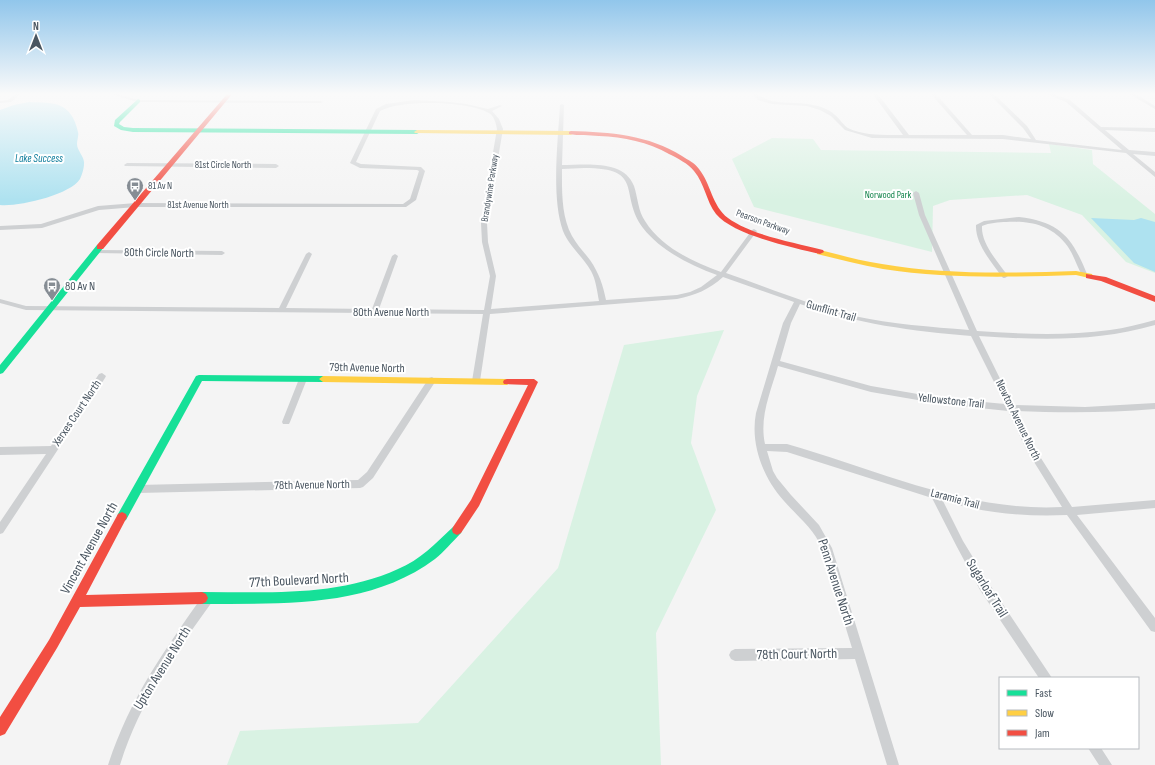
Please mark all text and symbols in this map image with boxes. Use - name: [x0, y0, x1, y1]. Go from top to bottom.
- north arrow: [16, 16, 56, 56]
- text: N: [33, 20, 39, 33]
- water label: Lake Success: [15, 152, 63, 165]
- street label: Brandywine Parkway: [479, 153, 501, 223]
- street label: 81st Circle North: [195, 159, 251, 171]
- bus stop icon: 81 Av N: [125, 176, 145, 201]
- place label: 81 Av N: [148, 180, 172, 192]
- park label: Norwood Park: [865, 189, 911, 201]
- street label: 81st Avenue North: [167, 199, 229, 211]
- street label: Pearson Parkway: [735, 207, 792, 237]
- street label: 80th Circle North: [124, 245, 194, 261]
- bus stop icon: 80 Av N: [42, 276, 62, 301]
- place label: 80 Av N: [65, 279, 95, 294]
- street label: Gunflint Trail: [804, 297, 858, 325]
- street label: 80th Avenue North: [353, 305, 429, 320]
- street label: 79th Avenue North: [329, 360, 405, 376]
- street label: Xerxes Court North: [49, 377, 105, 450]
- street label: Newton Avenue North: [992, 377, 1044, 463]
- street label: Yellowstone Trail: [917, 390, 985, 412]
- street label: 78th Avenue North: [274, 477, 350, 493]
- street label: Laramie Trail: [929, 485, 981, 513]
- street label: Vincent Avenue North: [57, 499, 121, 597]
- street label: Penn Avenue North: [814, 537, 858, 627]
- street label: Sugarloaf Trail: [962, 556, 1012, 620]
- street label: 77th Boulevard North: [249, 569, 349, 591]
- street label: Upton Avenue North: [130, 623, 194, 713]
- street label: 78th Court North: [757, 645, 837, 663]
- legend: [999, 677, 1139, 749]
- text: Fast: [1035, 686, 1052, 701]
- text: Slow: [1035, 706, 1054, 721]
- text: Jam: [1034, 726, 1050, 741]

